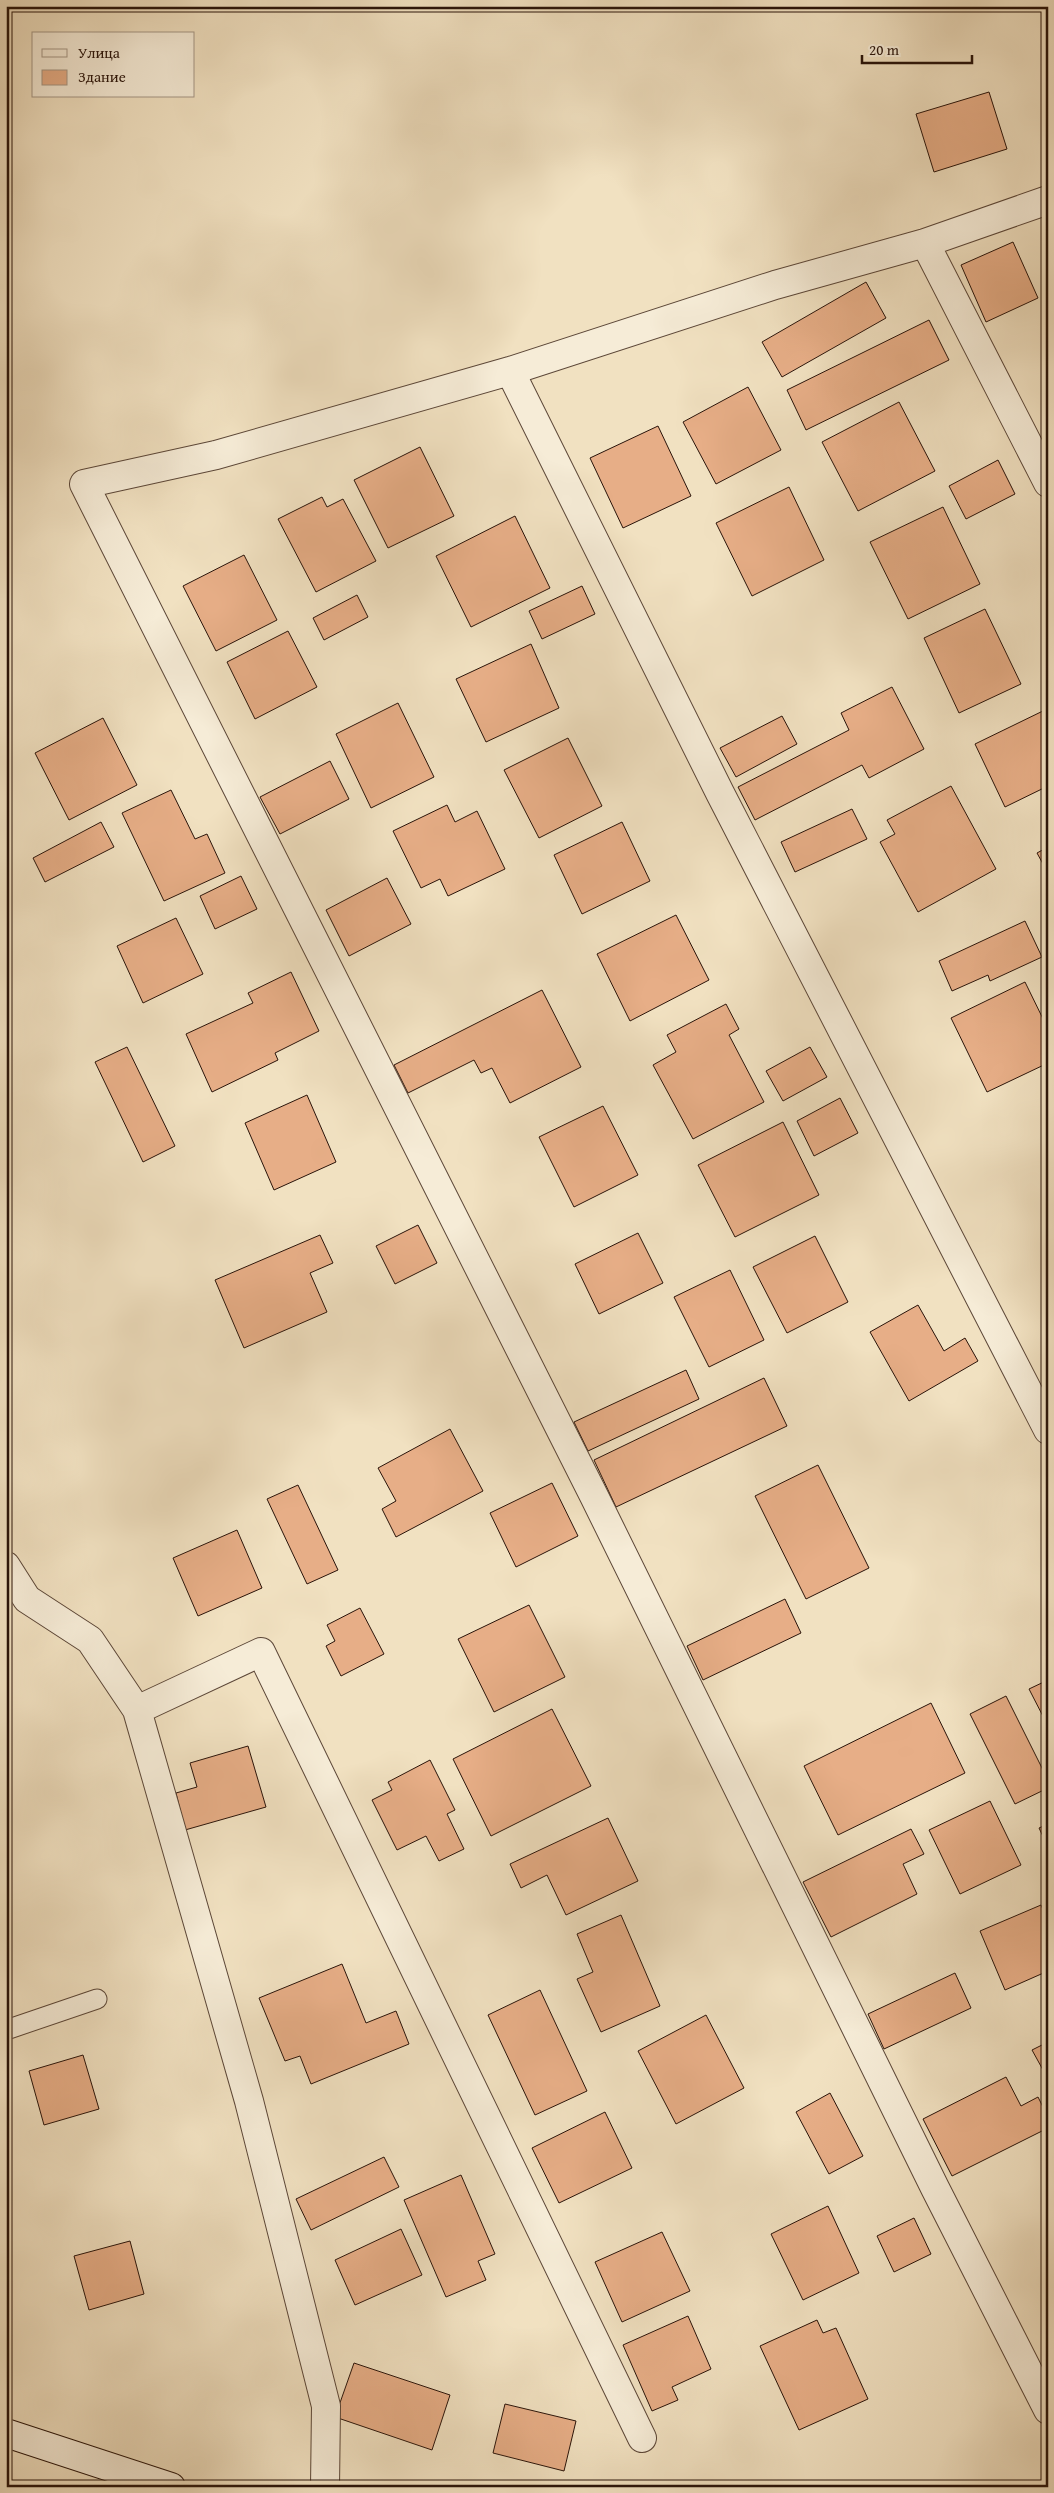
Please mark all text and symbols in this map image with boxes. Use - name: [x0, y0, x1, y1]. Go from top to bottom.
- legend: [32, 32, 195, 98]
- scale bar: [862, 32, 972, 64]
- text: 20 m: [869, 39, 900, 60]
- text: Улица: [78, 42, 121, 63]
- text: Здание: [78, 66, 126, 87]

